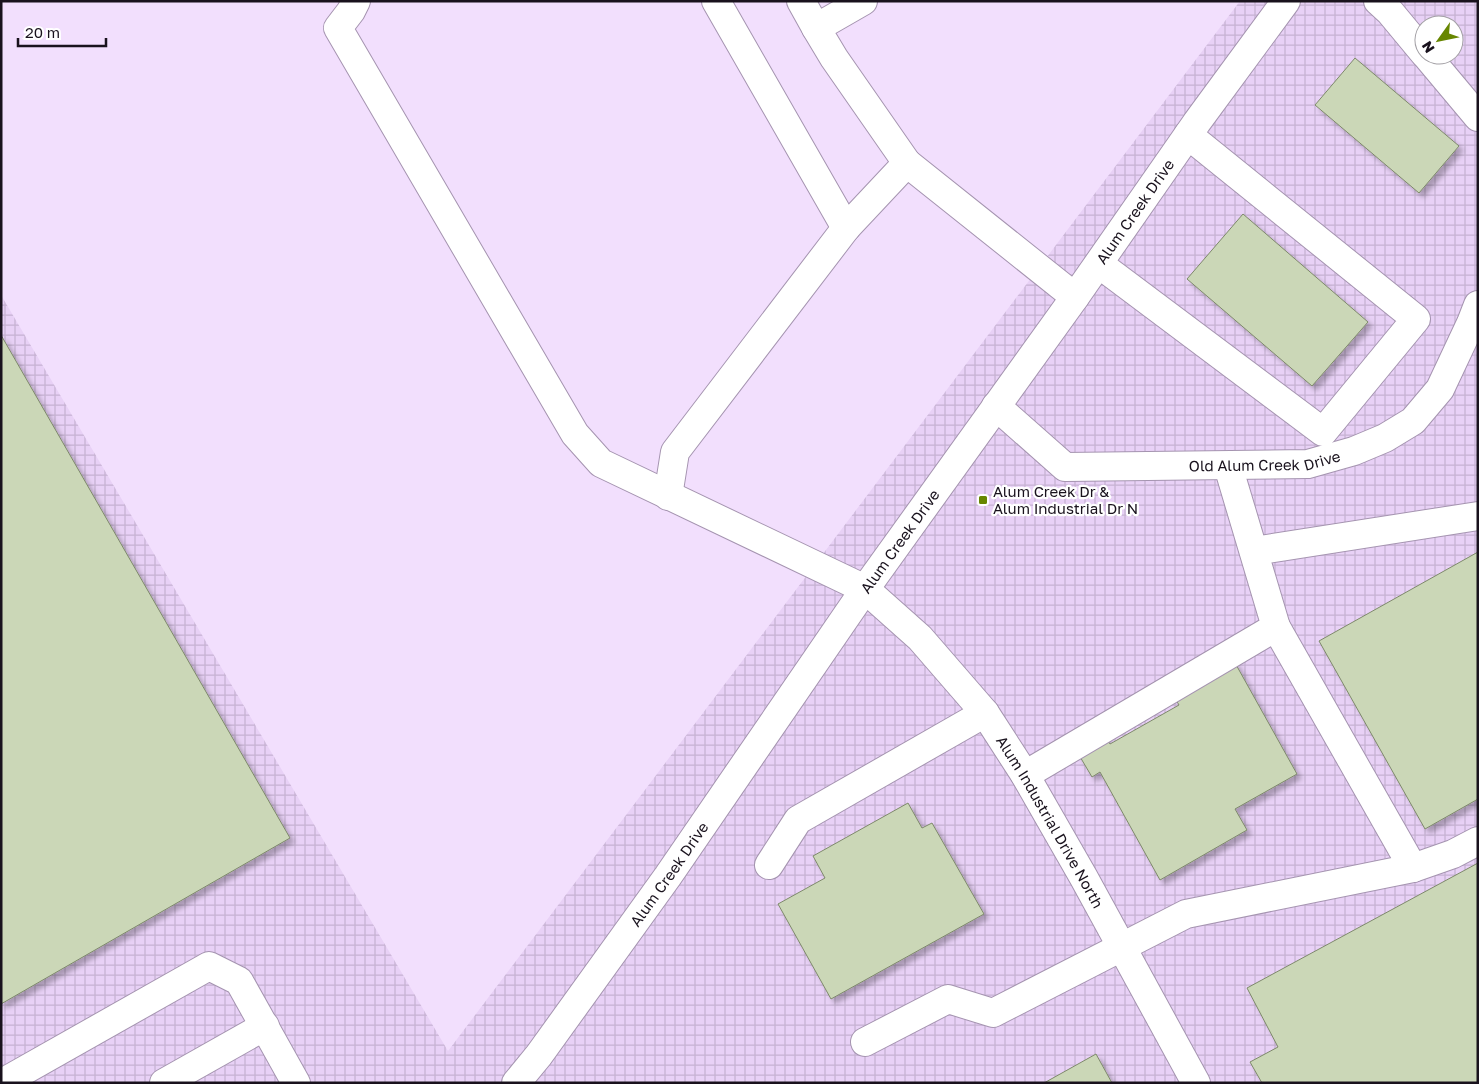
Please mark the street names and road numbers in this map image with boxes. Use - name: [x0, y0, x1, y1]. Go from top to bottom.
- street label: Alum Creek Drive: [1092, 155, 1178, 267]
- street label: Old Alum Creek Drive: [1189, 446, 1342, 474]
- street label: Alum Creek Drive: [856, 485, 943, 596]
- street label: Alum Industrial Drive North: [993, 732, 1108, 911]
- street label: Alum Creek Drive: [626, 818, 712, 930]

